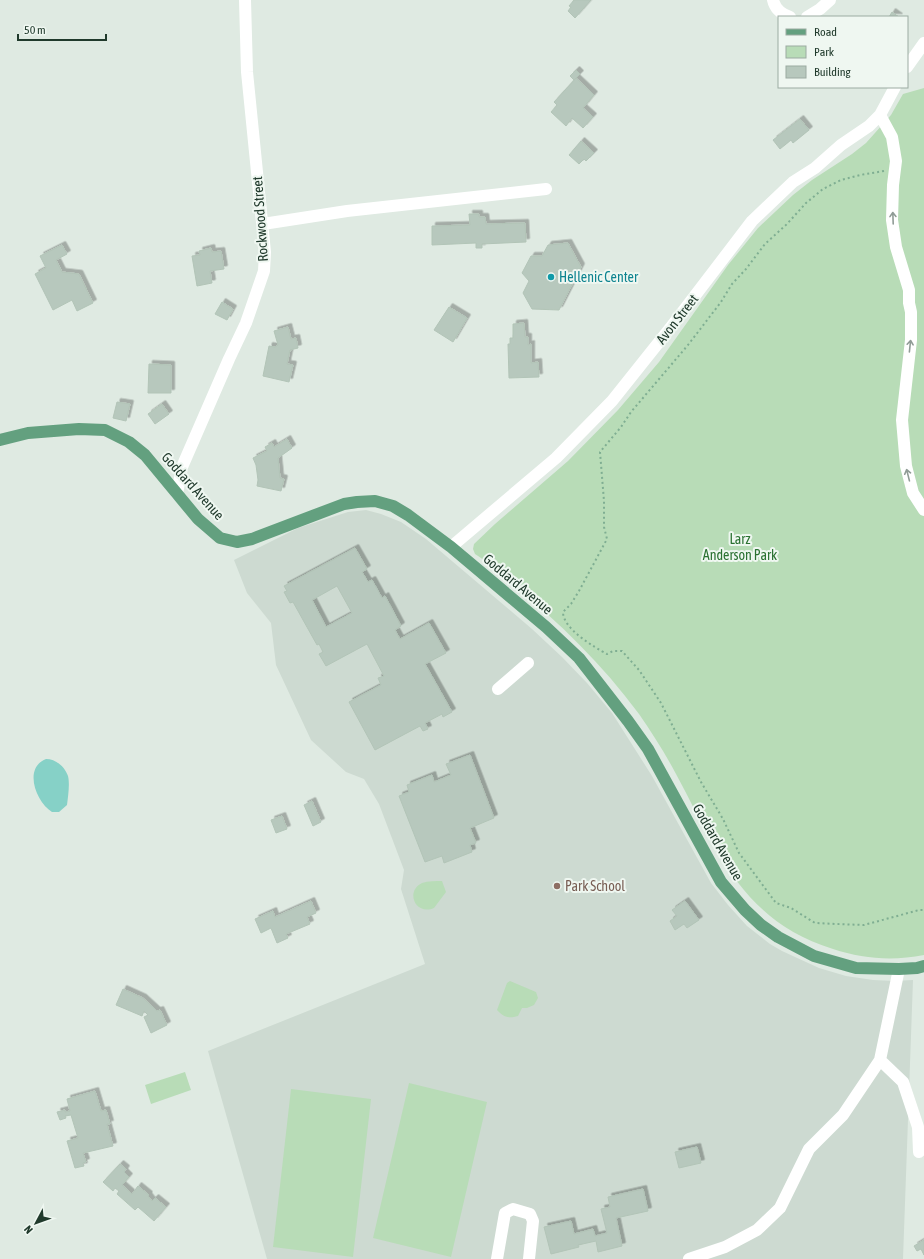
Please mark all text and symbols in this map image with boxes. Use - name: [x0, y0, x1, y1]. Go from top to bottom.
- scale bar: [18, 16, 106, 42]
- legend: [778, 16, 908, 88]
- text: 50 m: [24, 23, 46, 37]
- text: Road: [814, 25, 837, 39]
- text: Park: [814, 45, 835, 59]
- text: Building: [814, 65, 852, 79]
- street label: Rockwood Street: [249, 176, 271, 262]
- one-way arrow: [889, 212, 897, 225]
- place label: Hellenic Center: [559, 269, 639, 285]
- marker: Hellenic Center: [546, 272, 556, 282]
- street label: Avon Street: [653, 291, 701, 347]
- one-way arrow: [906, 340, 914, 353]
- street label: Goddard Avenue: [159, 449, 227, 523]
- one-way arrow: [904, 468, 911, 481]
- park label: Larz Anderson Park: [703, 531, 777, 563]
- street label: Goddard Avenue: [480, 550, 556, 618]
- street label: Goddard Avenue: [690, 801, 746, 883]
- place label: Park School: [565, 878, 625, 894]
- marker: Park School: [552, 881, 562, 891]
- north arrow: [16, 1203, 56, 1243]
- text: N: [22, 1223, 35, 1236]

